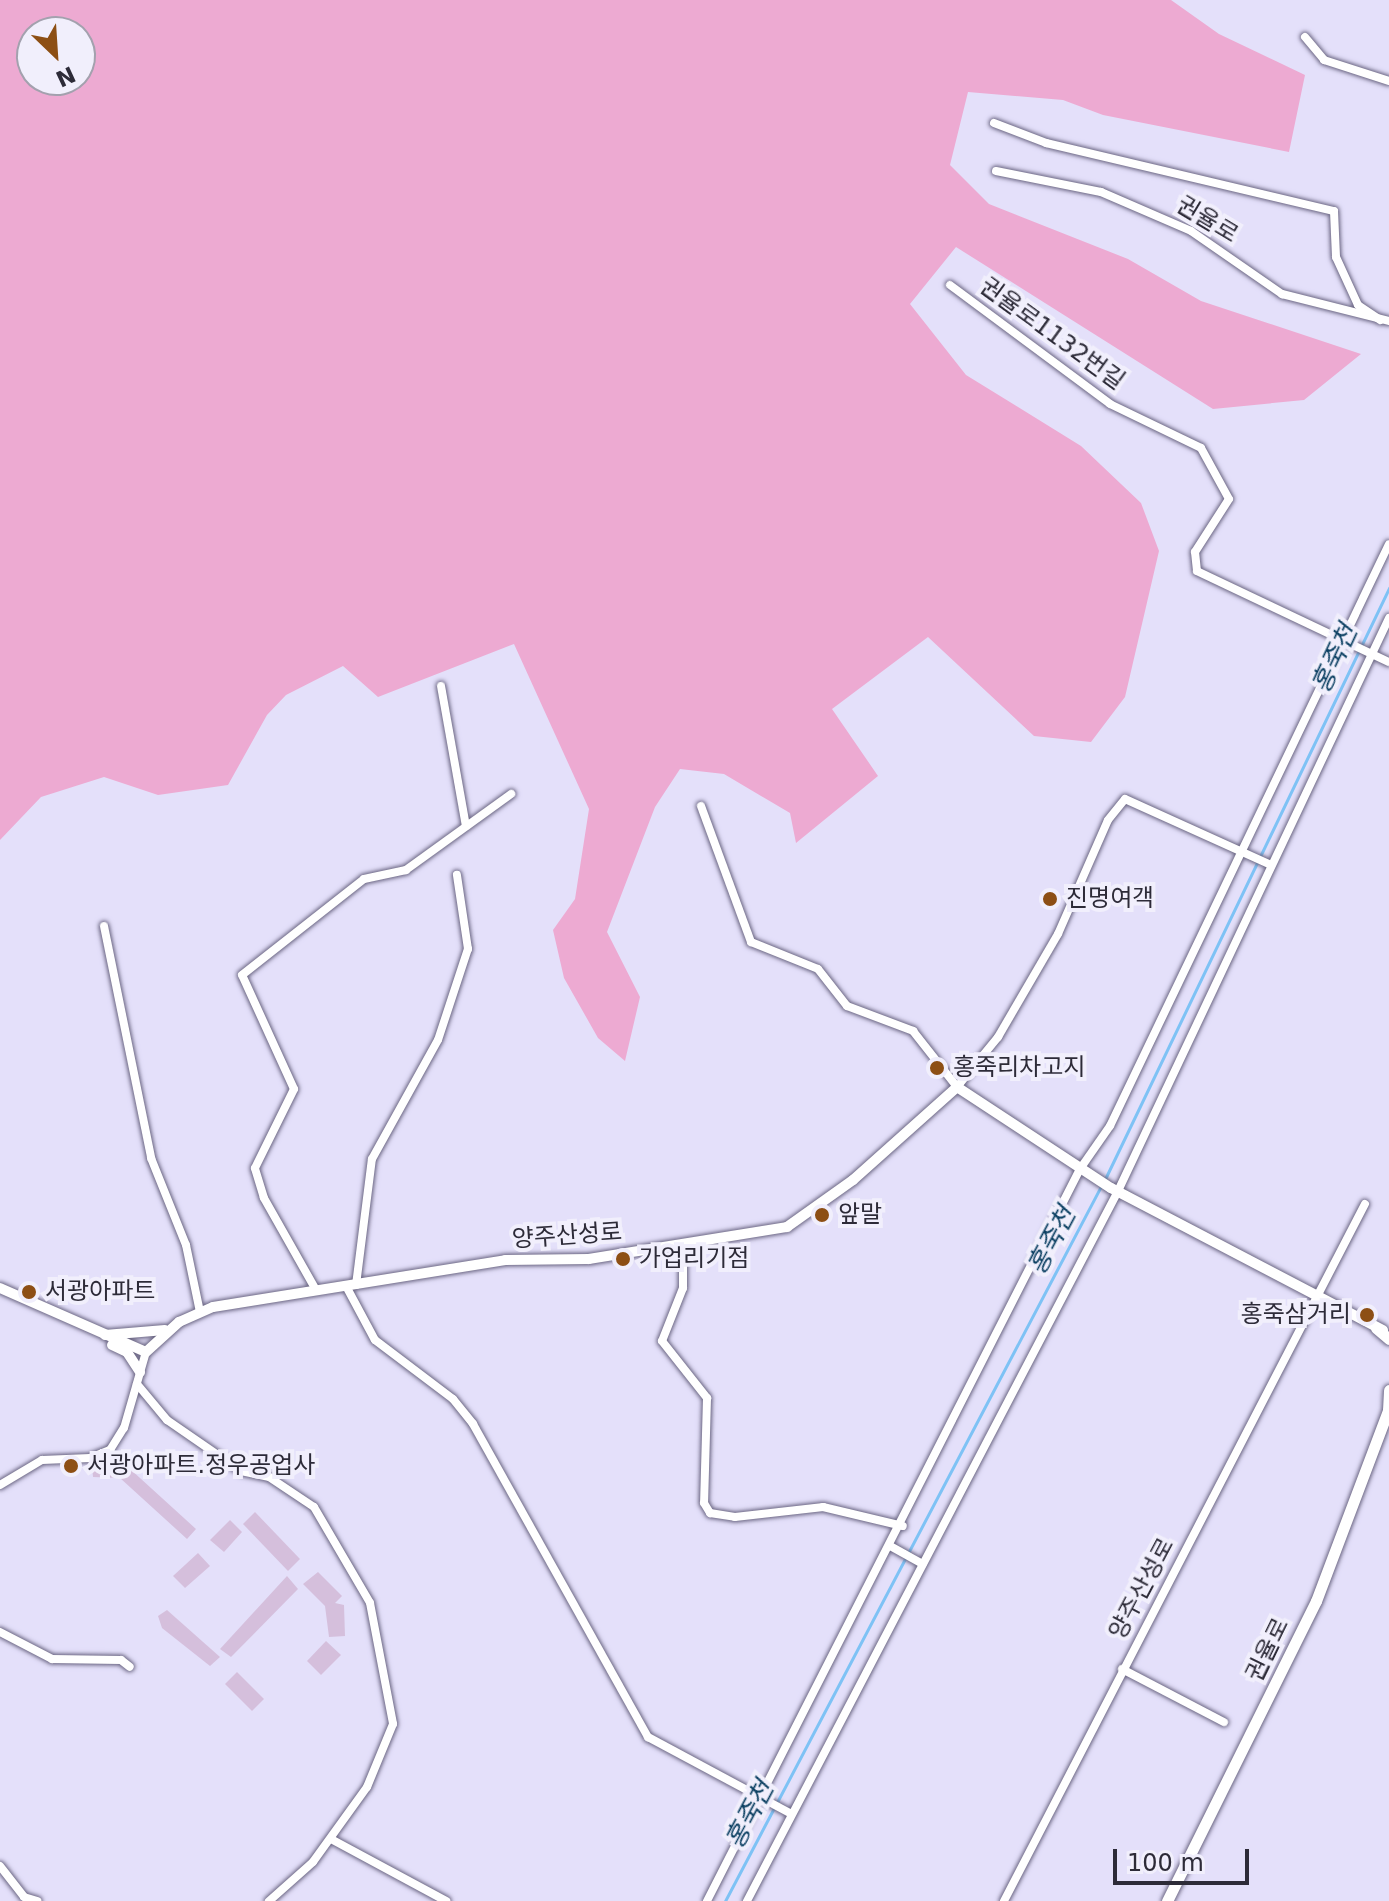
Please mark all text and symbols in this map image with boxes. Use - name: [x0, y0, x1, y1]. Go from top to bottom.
- north arrow: [16, 16, 96, 96]
- text: N: [52, 61, 79, 92]
- street label: 권율로: [1171, 191, 1243, 249]
- street label: 권율로1132번길: [974, 272, 1130, 396]
- water label: 홍죽천: [1306, 620, 1364, 698]
- place label: 진명여객: [1066, 885, 1154, 913]
- marker: 진명여객: [1041, 890, 1059, 908]
- place label: 홍죽리차고지: [953, 1054, 1085, 1082]
- marker: 홍죽리차고지: [928, 1059, 946, 1077]
- place label: 앞말: [838, 1201, 882, 1229]
- water label: 홍죽천: [1021, 1202, 1083, 1280]
- marker: 앞말: [813, 1206, 831, 1224]
- street label: 양주산성로: [511, 1218, 623, 1254]
- place label: 가업리기점: [639, 1245, 749, 1273]
- marker: 가업리기점: [614, 1250, 632, 1268]
- place label: 서광아파트: [45, 1278, 155, 1306]
- marker: 서광아파트: [20, 1283, 38, 1301]
- place label: 홍죽삼거리: [1241, 1301, 1351, 1329]
- marker: 홍죽삼거리: [1358, 1306, 1376, 1324]
- place label: 서광아파트.정우공업사: [87, 1452, 315, 1480]
- marker: 서광아파트.정우공업사: [62, 1457, 80, 1475]
- street label: 양주산성로: [1103, 1534, 1181, 1644]
- street label: 권율로: [1241, 1614, 1295, 1686]
- water label: 홍죽천: [719, 1776, 781, 1854]
- scale bar: [1117, 1833, 1253, 1883]
- text: 100 m: [1127, 1849, 1204, 1877]

